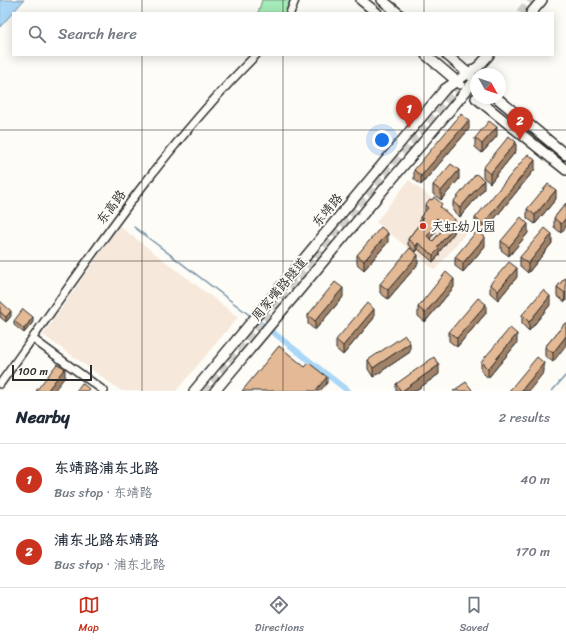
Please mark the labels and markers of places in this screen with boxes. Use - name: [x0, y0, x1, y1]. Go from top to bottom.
- pin: 1: [396, 95, 422, 128]
- pin: 2: [507, 107, 533, 140]
- place label: 天虹幼儿园: [431, 215, 496, 238]
- marker: 天虹幼儿园: [418, 221, 428, 231]

